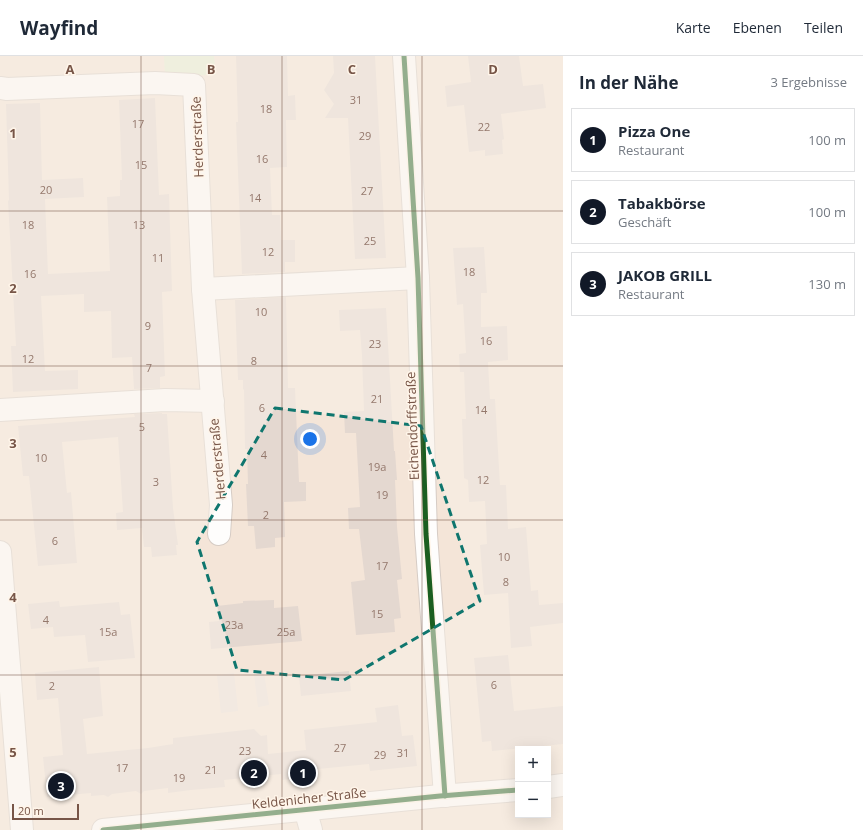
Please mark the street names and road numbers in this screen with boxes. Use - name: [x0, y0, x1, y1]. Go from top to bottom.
- street label: Herderstraße: [187, 96, 207, 178]
- street label: Eichendorffstraße: [401, 371, 423, 481]
- street label: Herderstraße: [204, 418, 230, 500]
- street label: Keldenicher Straße: [251, 783, 367, 813]

